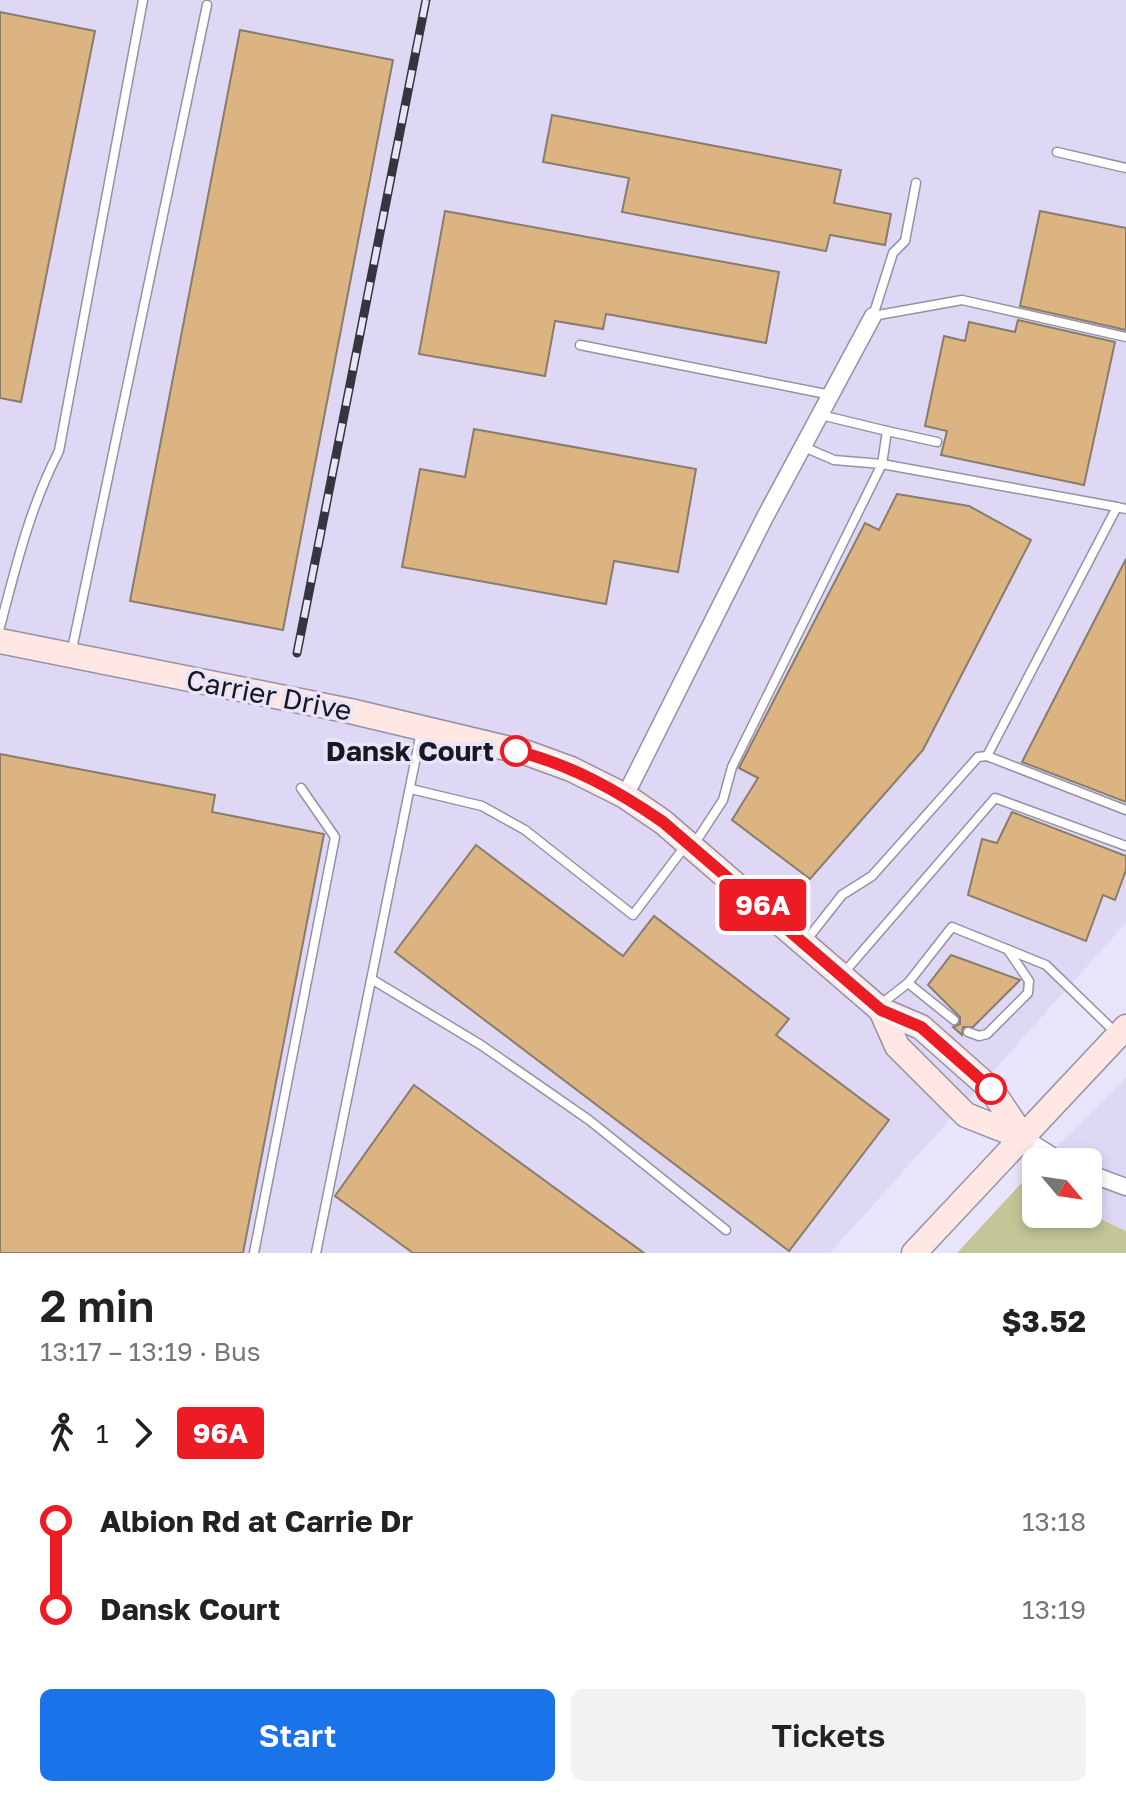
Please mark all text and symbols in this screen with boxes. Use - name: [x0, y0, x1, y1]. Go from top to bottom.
- street label: Carrier Drive: [184, 662, 355, 727]
- place label: Dansk Court: [326, 734, 494, 767]
- marker: Dansk Court: [501, 736, 531, 766]
- line badge: 96A: [717, 879, 809, 931]
- text: 96A: [735, 888, 791, 921]
- unlabelled marker: [976, 1074, 1006, 1104]
- north arrow: [1022, 1148, 1102, 1228]
- map controls: [1022, 1148, 1102, 1228]
- text: 2 min: [40, 1279, 154, 1332]
- text: $3.52: [1001, 1303, 1086, 1339]
- text: 13:17 – 13:19 · Bus: [40, 1336, 260, 1367]
- icon: walk: [40, 1411, 84, 1455]
- icon: forward: [121, 1411, 165, 1455]
- text: 96A: [193, 1416, 248, 1449]
- text: 1: [96, 1418, 109, 1449]
- text: Albion Rd at Carrie Dr: [100, 1503, 413, 1539]
- text: 13:18: [1022, 1506, 1086, 1537]
- text: Dansk Court: [100, 1591, 280, 1627]
- text: 13:19: [1022, 1594, 1086, 1625]
- button: Start: [40, 1689, 555, 1781]
- button: Tickets: [571, 1689, 1086, 1781]

